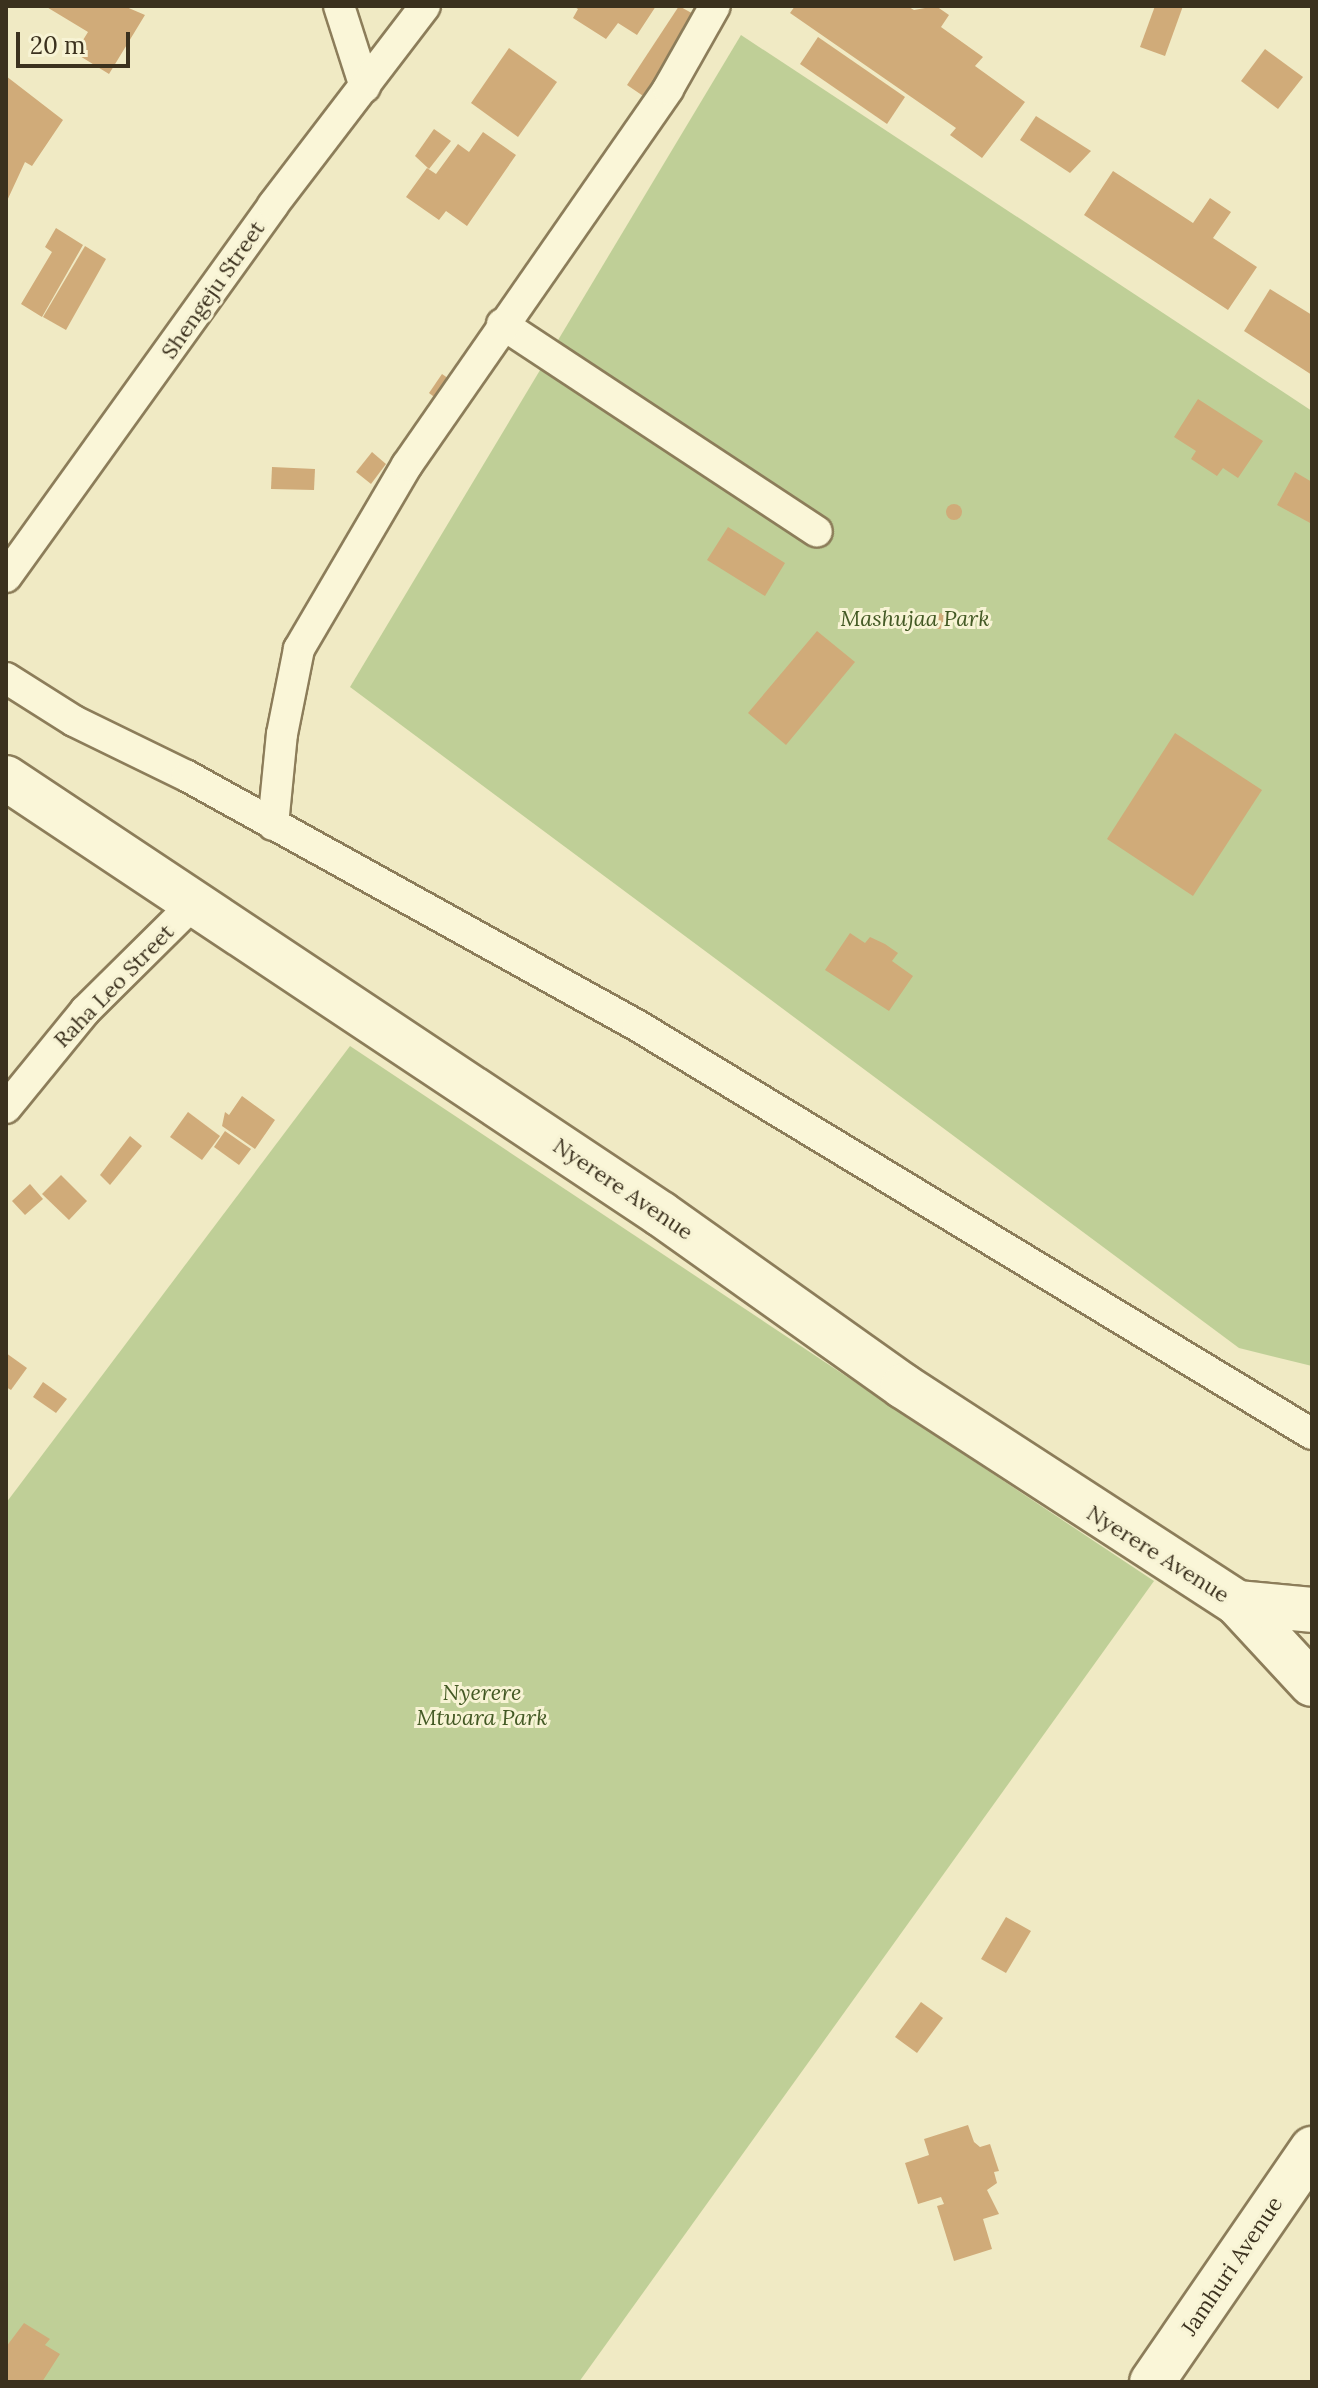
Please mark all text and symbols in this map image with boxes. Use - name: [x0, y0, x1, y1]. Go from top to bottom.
- scale bar: [20, 16, 134, 66]
- text: 20 m: [30, 30, 86, 61]
- street label: Shengeju Street: [156, 216, 270, 364]
- park label: Mashujaa Park: [840, 606, 990, 632]
- street label: Raha Leo Street: [49, 919, 179, 1053]
- street label: Nyerere Avenue: [548, 1132, 698, 1246]
- street label: Nyerere Avenue: [1082, 1500, 1234, 1608]
- park label: Nyerere Mtwara Park: [416, 1679, 548, 1730]
- street label: Jamhuri Avenue: [1176, 2192, 1288, 2340]

